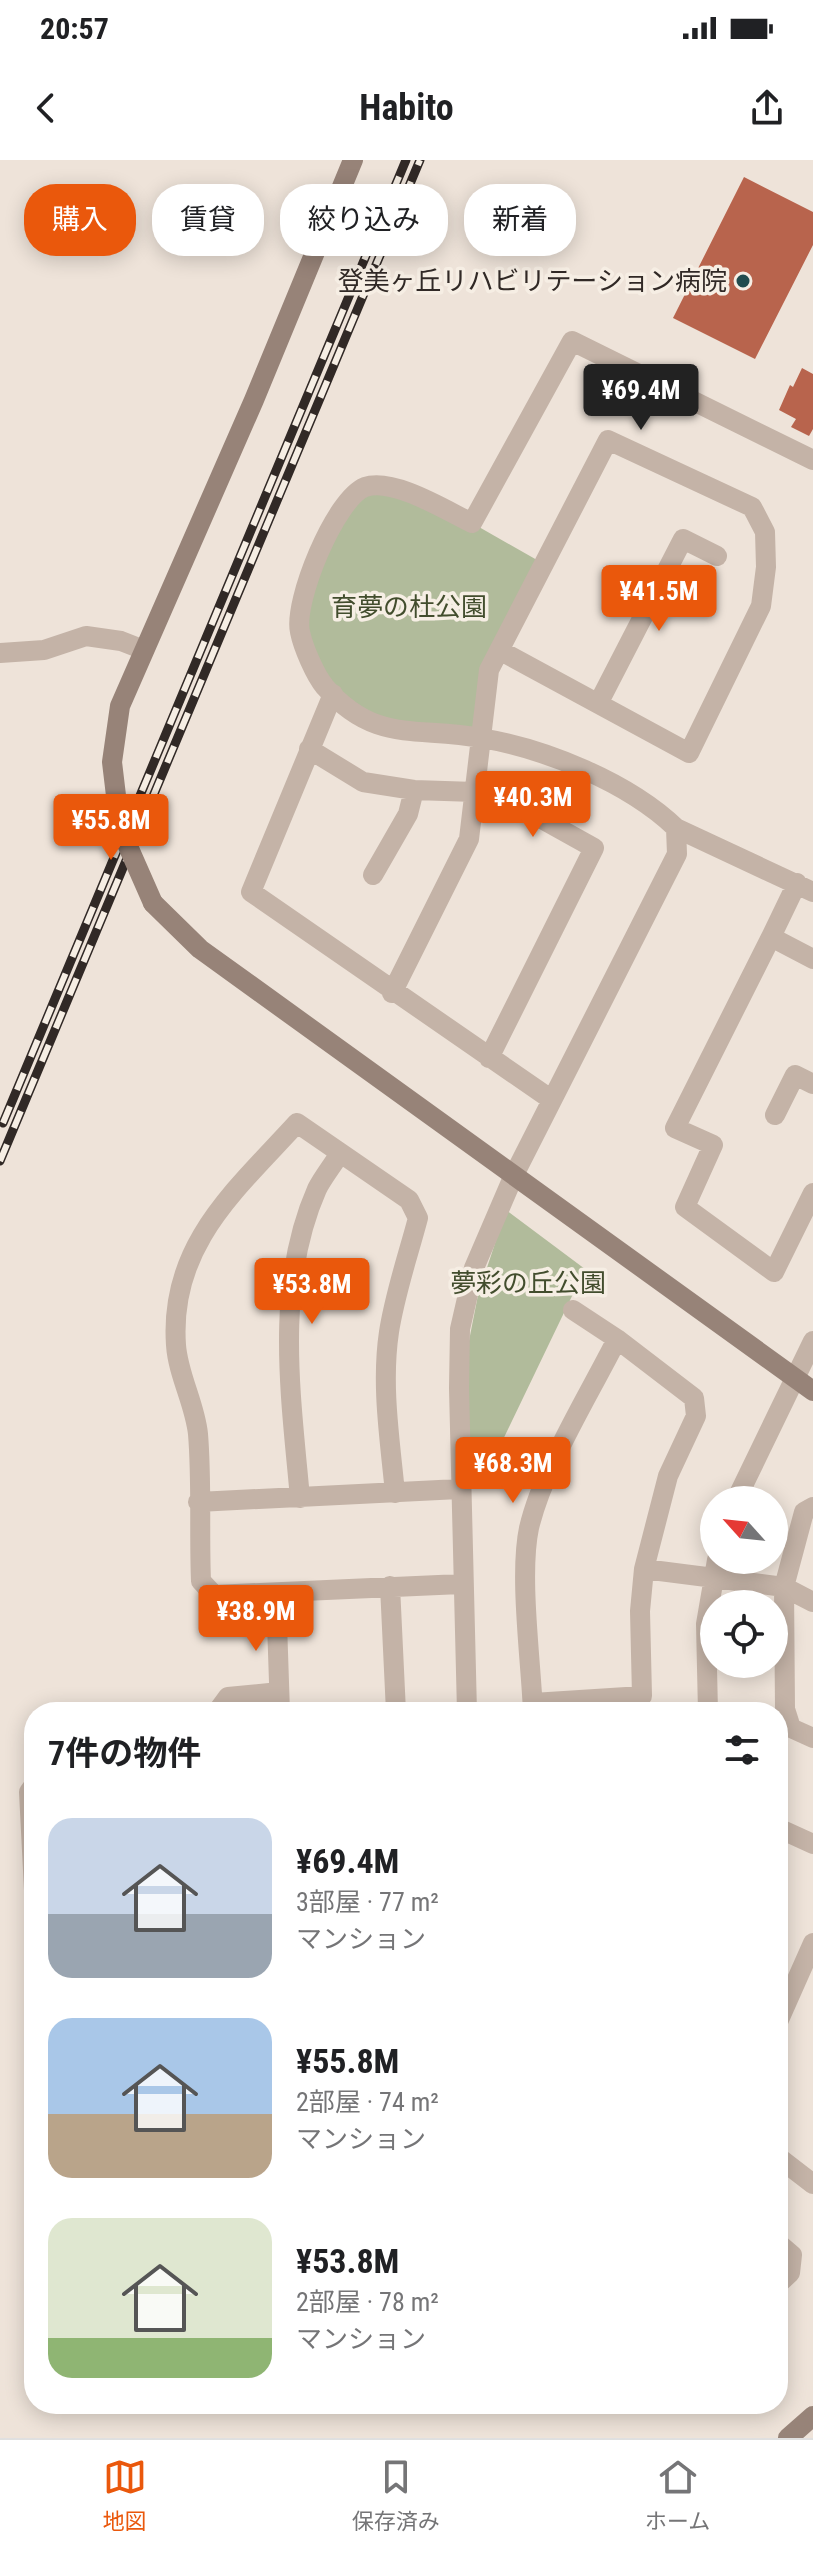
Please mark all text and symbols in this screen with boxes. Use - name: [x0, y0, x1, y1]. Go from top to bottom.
- text: 20:57: [40, 11, 109, 46]
- icon: back: [24, 86, 68, 130]
- icon: share: [745, 86, 789, 130]
- text: Habito: [359, 87, 454, 129]
- chip: 購入: [24, 184, 136, 256]
- chip: 賃貸: [152, 184, 264, 256]
- chip: 絞り込み: [280, 184, 448, 256]
- chip: 新着: [464, 184, 576, 256]
- place label: 登美ヶ丘リハビリテーション病院: [338, 266, 727, 296]
- marker: 登美ヶ丘リハビリテーション病院: [734, 272, 752, 290]
- pin: ¥69.4M: [576, 364, 706, 432]
- text: ¥69.4M: [601, 375, 681, 405]
- pin: ¥41.5M: [594, 565, 724, 633]
- text: ¥41.5M: [619, 576, 699, 606]
- park label: 育夢の杜公園: [331, 592, 487, 622]
- pin: ¥40.3M: [468, 771, 598, 839]
- text: ¥40.3M: [493, 782, 573, 812]
- pin: ¥55.8M: [46, 794, 176, 862]
- text: ¥55.8M: [71, 805, 151, 835]
- pin: ¥53.8M: [247, 1258, 377, 1326]
- park label: 夢彩の丘公園: [450, 1268, 606, 1298]
- text: ¥53.8M: [272, 1269, 352, 1299]
- pin: ¥68.3M: [448, 1437, 578, 1505]
- text: ¥68.3M: [473, 1448, 553, 1478]
- north arrow: [700, 1486, 788, 1574]
- map controls: [700, 1486, 788, 1678]
- pin: ¥38.9M: [191, 1585, 321, 1653]
- button: locate: [700, 1590, 788, 1678]
- text: ¥38.9M: [216, 1596, 296, 1626]
- icon: filters: [720, 1728, 764, 1772]
- text: 7件の物件: [48, 1733, 201, 1773]
- text: ¥69.4M: [296, 1841, 399, 1881]
- icon: home: [112, 1850, 208, 1946]
- text: 3部屋 · 77 m²: [296, 1887, 439, 1917]
- text: マンション: [296, 1924, 426, 1954]
- text: ¥55.8M: [296, 2041, 399, 2081]
- icon: home: [112, 2050, 208, 2146]
- text: 2部屋 · 74 m²: [296, 2087, 439, 2117]
- text: マンション: [296, 2124, 426, 2154]
- text: ¥53.8M: [296, 2241, 399, 2281]
- icon: home: [112, 2250, 208, 2346]
- text: 2部屋 · 78 m²: [296, 2287, 439, 2317]
- text: マンション: [296, 2324, 426, 2354]
- tab: 地図: [103, 2455, 147, 2535]
- tab: 保存済み: [352, 2455, 440, 2535]
- tab: ホーム: [645, 2455, 710, 2535]

